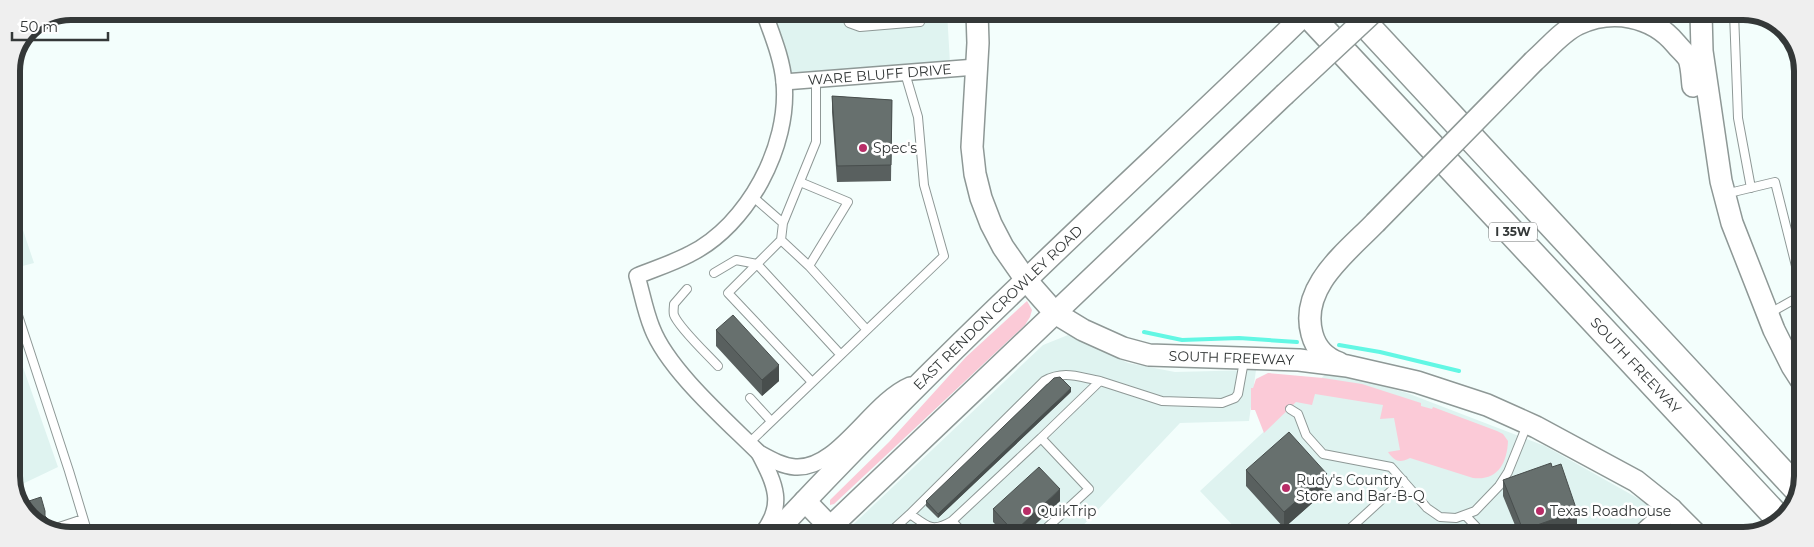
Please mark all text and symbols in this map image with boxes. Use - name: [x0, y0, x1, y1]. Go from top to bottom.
- scale bar: [12, 10, 109, 42]
- text: 50 m: [20, 17, 58, 36]
- street label: WARE BLUFF DRIVE: [807, 60, 952, 89]
- place label: Spec's: [873, 139, 917, 157]
- marker: Spec's: [857, 142, 869, 154]
- street label: EAST RENDON CROWLEY ROAD: [909, 221, 1086, 394]
- road number: I 35W: [1489, 222, 1537, 242]
- street label: SOUTH FREEWAY: [1586, 313, 1685, 417]
- street label: SOUTH FREEWAY: [1168, 347, 1294, 369]
- place label: Rudy's Country Store and Bar-B-Q: [1296, 471, 1425, 505]
- marker: Rudy's Country Store and Bar-B-Q: [1280, 482, 1292, 494]
- place label: QuikTrip: [1037, 502, 1096, 520]
- place label: Texas Roadhouse: [1550, 502, 1671, 520]
- marker: QuikTrip: [1021, 505, 1033, 517]
- marker: Texas Roadhouse: [1534, 505, 1546, 517]

